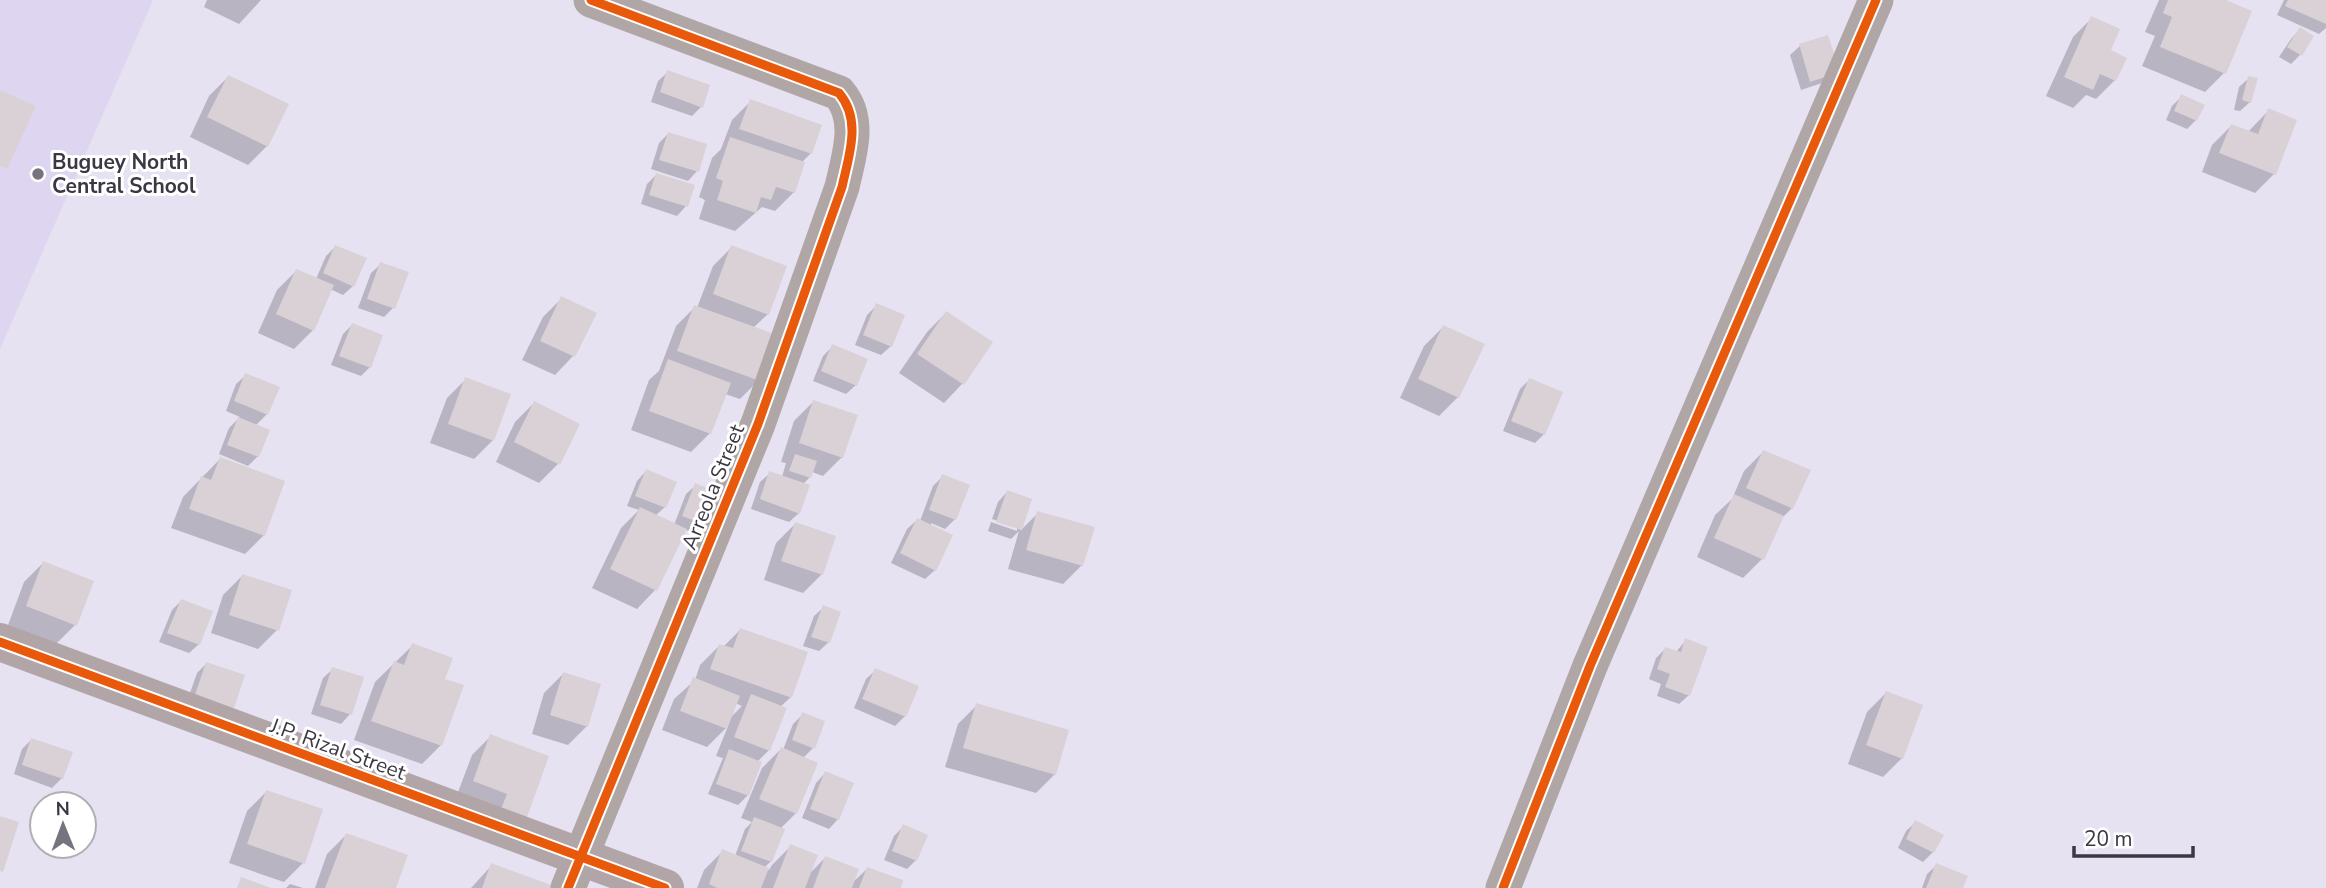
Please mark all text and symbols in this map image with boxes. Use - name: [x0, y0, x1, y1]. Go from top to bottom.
- place label: Buguey North Central School: [52, 148, 196, 200]
- marker: Buguey North Central School: [30, 166, 46, 182]
- street label: Arreola Street: [675, 419, 751, 554]
- street label: J.P. Rizal Street: [265, 711, 410, 787]
- north arrow: [28, 790, 98, 860]
- text: N: [55, 796, 70, 822]
- scale bar: [2074, 814, 2193, 858]
- text: 20 m: [2084, 825, 2133, 853]

